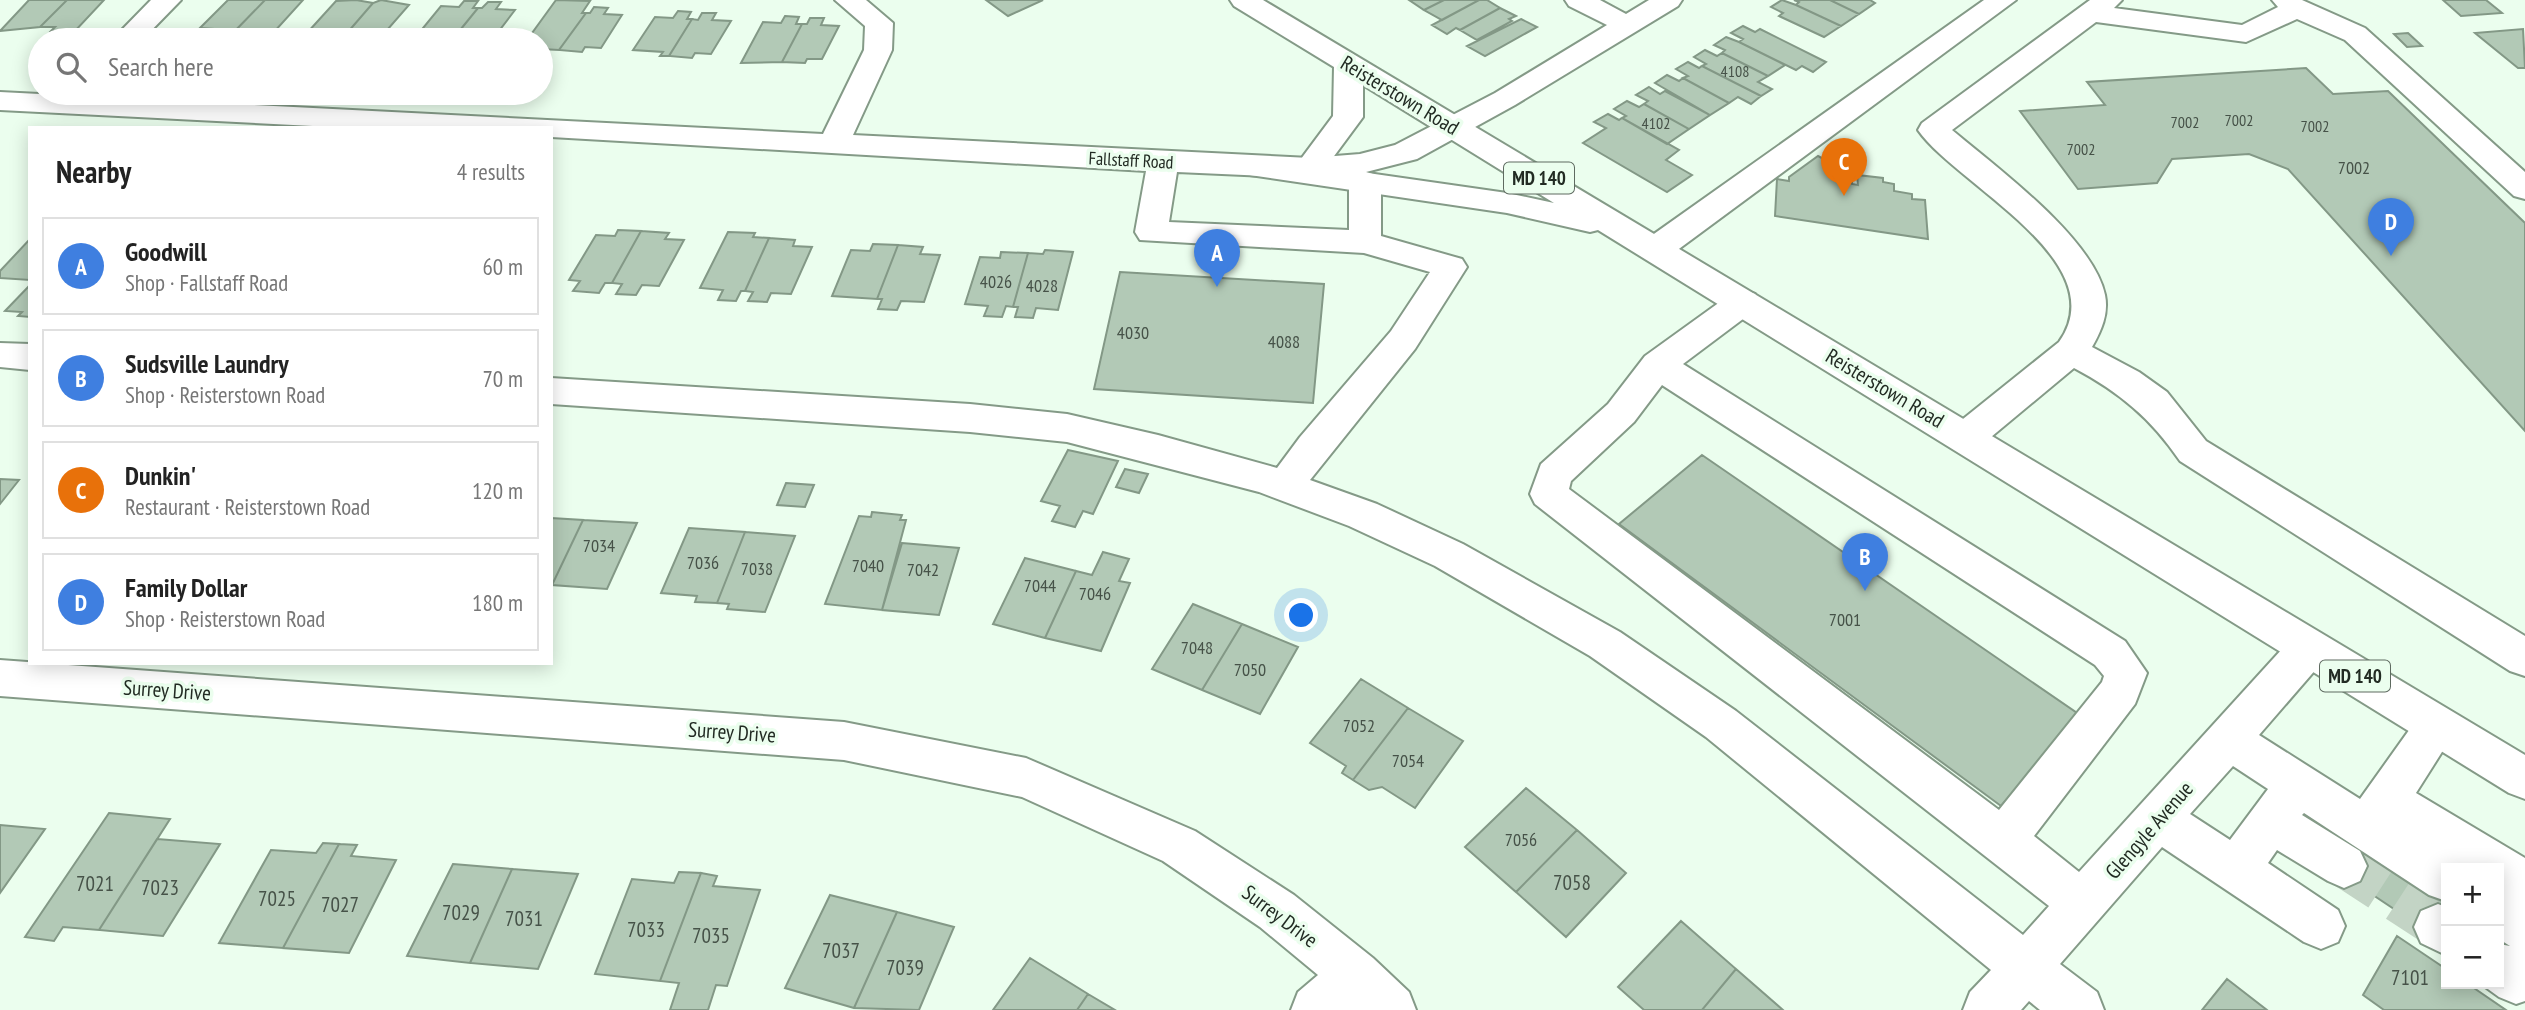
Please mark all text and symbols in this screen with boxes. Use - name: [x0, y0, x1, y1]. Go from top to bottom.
- search box: [28, 28, 553, 105]
- icon: search: [52, 48, 90, 86]
- street label: Reisterstown Road: [1336, 49, 1464, 141]
- text: Search here: [108, 50, 214, 83]
- house number: 4108: [1721, 61, 1749, 81]
- house number: 7002: [2225, 110, 2253, 130]
- house number: 7002: [2171, 112, 2199, 132]
- house number: 4102: [1642, 113, 1670, 133]
- house number: 7002: [2301, 116, 2329, 136]
- pin: C: [1821, 138, 1867, 196]
- house number: 7002: [2067, 139, 2095, 159]
- street label: Fallstaff Road: [1088, 146, 1174, 174]
- text: Nearby: [56, 152, 131, 191]
- house number: 7002: [2338, 156, 2370, 179]
- text: 4 results: [457, 157, 525, 186]
- road number: MD 140: [1504, 162, 1574, 194]
- pin: D: [2368, 198, 2414, 256]
- pin: A: [1194, 229, 1240, 287]
- text: Goodwill: [125, 235, 207, 268]
- text: A: [75, 252, 87, 281]
- text: 60 m: [482, 252, 523, 281]
- text: Shop · Fallstaff Road: [125, 268, 288, 297]
- house number: 4026: [980, 270, 1012, 293]
- house number: 4028: [1026, 274, 1058, 297]
- house number: 4030: [1117, 321, 1149, 344]
- house number: 4088: [1268, 330, 1300, 353]
- street label: Reisterstown Road: [1821, 342, 1949, 434]
- text: Sudsville Laundry: [125, 347, 289, 380]
- text: B: [75, 364, 87, 393]
- text: 70 m: [482, 364, 523, 393]
- text: Shop · Reisterstown Road: [125, 380, 325, 409]
- text: Dunkin': [125, 459, 196, 492]
- text: C: [76, 476, 86, 505]
- text: 120 m: [472, 476, 523, 505]
- text: Restaurant · Reisterstown Road: [125, 492, 370, 521]
- pin: B: [1842, 533, 1888, 591]
- house number: 7034: [583, 534, 615, 557]
- house number: 7036: [687, 551, 719, 574]
- house number: 7040: [852, 554, 884, 577]
- house number: 7038: [741, 557, 773, 580]
- house number: 7042: [907, 558, 939, 581]
- text: Family Dollar: [125, 571, 247, 604]
- house number: 7044: [1024, 574, 1056, 597]
- house number: 7046: [1079, 582, 1111, 605]
- text: D: [75, 588, 87, 617]
- text: 180 m: [472, 588, 523, 617]
- your location: [1284, 598, 1318, 632]
- text: Shop · Reisterstown Road: [125, 604, 325, 633]
- house number: 7001: [1829, 608, 1861, 631]
- house number: 7048: [1181, 636, 1213, 659]
- house number: 7050: [1234, 658, 1266, 681]
- road number: MD 140: [2320, 660, 2390, 692]
- street label: Surrey Drive: [122, 673, 212, 707]
- house number: 7052: [1343, 714, 1375, 737]
- street label: Surrey Drive: [687, 715, 777, 749]
- house number: 7054: [1392, 749, 1424, 772]
- street label: Glengyle Avenue: [2099, 776, 2199, 884]
- house number: 7056: [1505, 828, 1537, 851]
- map controls: [2441, 863, 2504, 989]
- button: +: [2441, 863, 2504, 926]
- house number: 7058: [1553, 869, 1591, 896]
- house number: 7021: [76, 870, 114, 897]
- house number: 7023: [141, 874, 179, 901]
- street label: Surrey Drive: [1237, 879, 1323, 953]
- house number: 7025: [258, 885, 296, 912]
- house number: 7027: [321, 891, 359, 918]
- house number: 7029: [442, 899, 480, 926]
- house number: 7031: [505, 905, 543, 932]
- house number: 7033: [627, 916, 665, 943]
- house number: 7035: [692, 922, 730, 949]
- button: −: [2441, 926, 2504, 989]
- house number: 7037: [822, 937, 860, 964]
- house number: 7039: [886, 954, 924, 981]
- house number: 7101: [2391, 964, 2429, 991]

